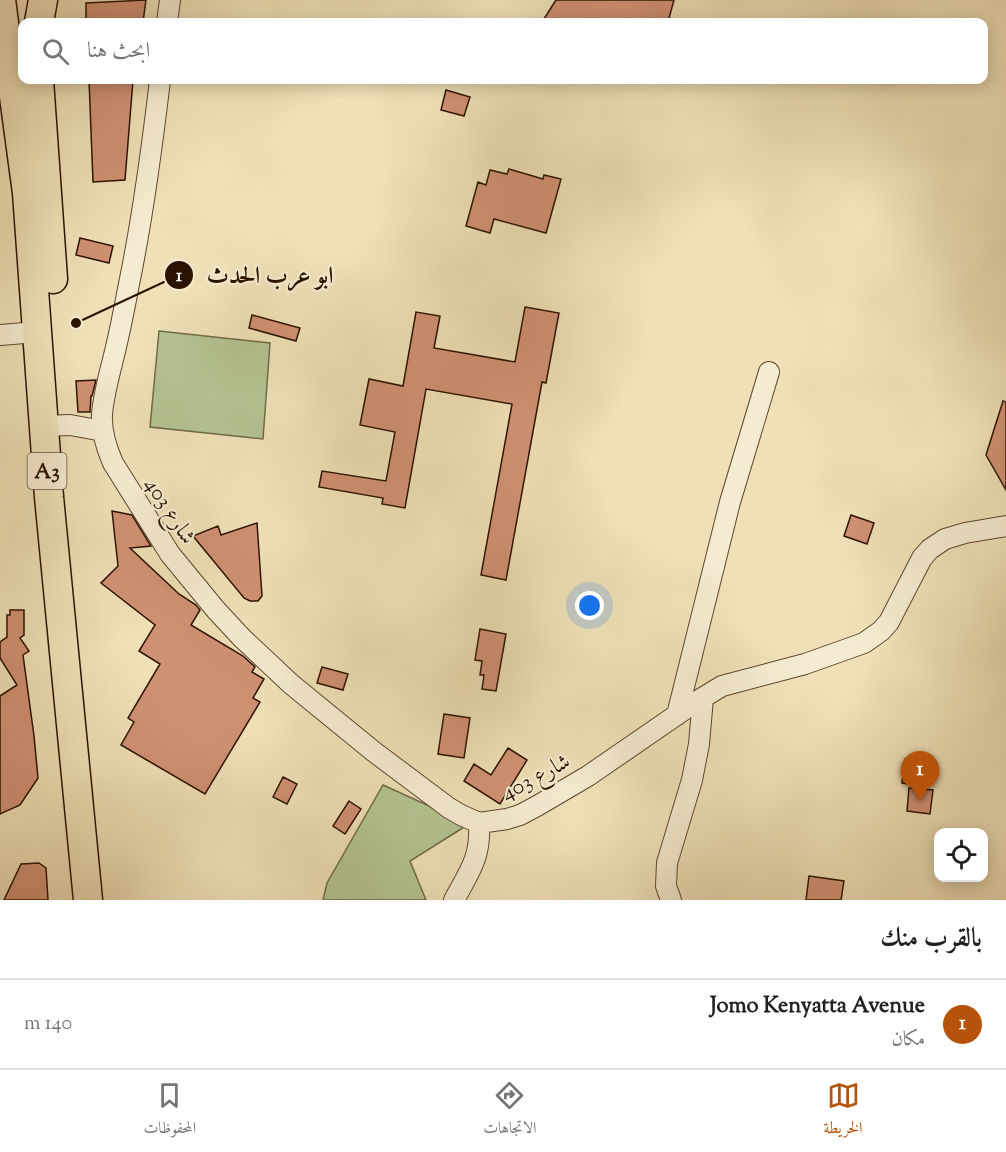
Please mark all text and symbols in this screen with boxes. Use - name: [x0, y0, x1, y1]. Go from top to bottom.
- search box: [18, 18, 988, 84]
- icon: search: [39, 35, 72, 68]
- text: ابحث هنا: [87, 36, 150, 68]
- callout: ابو عرب الحدث: [164, 254, 345, 296]
- text: ابو عرب الحدث: [206, 260, 334, 294]
- text: 1: [176, 264, 183, 290]
- road number: A3: [28, 453, 66, 489]
- street label: شارع 403: [135, 472, 202, 552]
- your location: [575, 591, 604, 620]
- street label: شارع 403: [496, 747, 577, 810]
- pin: 1: [900, 752, 940, 801]
- map controls: [934, 828, 988, 882]
- button: locate: [934, 828, 988, 882]
- text: بالقرب منك: [880, 921, 982, 958]
- text: Jomo Kenyatta Avenue: [710, 991, 925, 1023]
- text: 140 m: [24, 1010, 72, 1039]
- text: 1: [959, 1010, 966, 1039]
- text: مكان: [891, 1026, 925, 1055]
- tab: المحفوظات: [144, 1079, 196, 1143]
- tab: الاتجاهات: [483, 1079, 537, 1143]
- tab: الخريطة: [824, 1079, 863, 1143]

